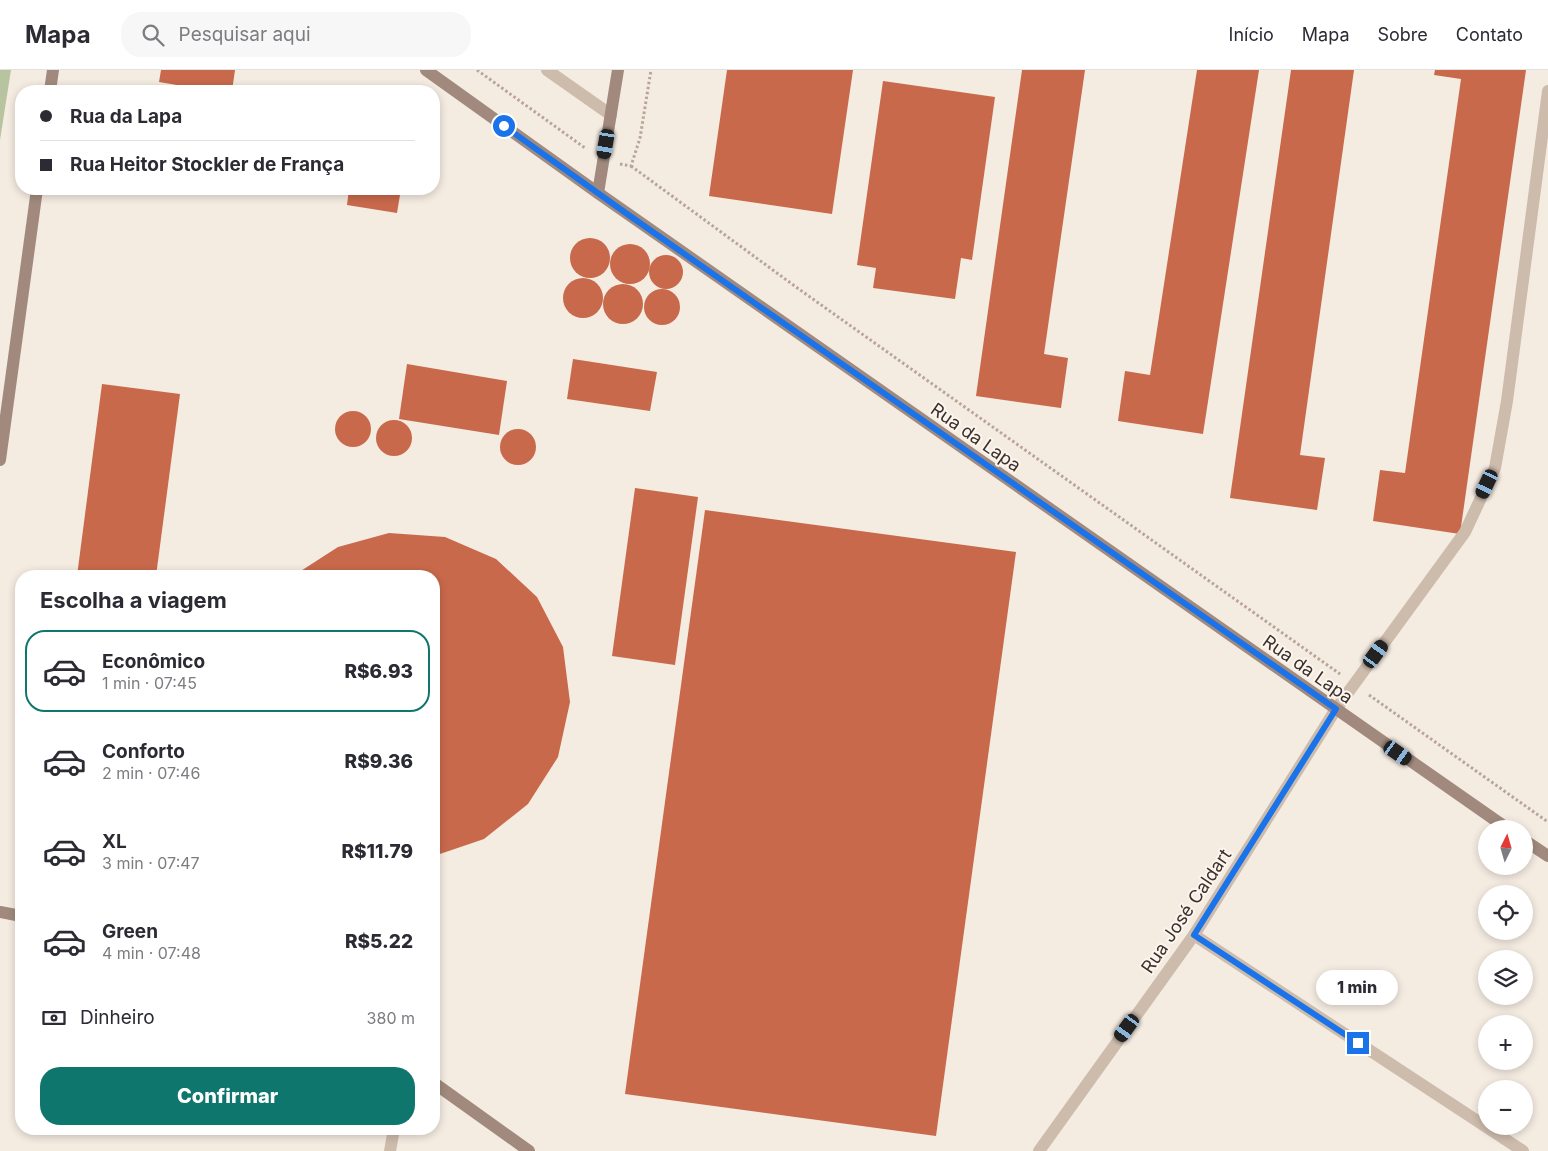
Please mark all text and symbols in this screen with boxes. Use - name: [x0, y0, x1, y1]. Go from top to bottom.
- search box: [121, 12, 471, 57]
- text: Mapa: [25, 20, 91, 49]
- icon: search: [139, 21, 167, 49]
- text: Pesquisar aqui: [179, 23, 311, 46]
- text: Início: [1229, 24, 1274, 45]
- text: Mapa: [1302, 24, 1349, 45]
- text: Sobre: [1377, 24, 1428, 45]
- text: Contato: [1456, 24, 1523, 45]
- text: Rua da Lapa: [70, 105, 182, 128]
- route start: [493, 115, 515, 137]
- car: [596, 128, 615, 160]
- text: Rua Heitor Stockler de França: [70, 153, 344, 176]
- street label: Rua da Lapa: [927, 398, 1025, 476]
- car: [1473, 467, 1500, 501]
- text: Escolha a viagem: [40, 587, 227, 613]
- street label: Rua da Lapa: [1259, 630, 1357, 708]
- car: [1361, 637, 1390, 671]
- icon: car: [42, 649, 87, 694]
- text: Econômico: [102, 650, 205, 673]
- text: R$6.93: [344, 660, 413, 683]
- text: 1 min · 07:45: [102, 673, 197, 693]
- car: [1381, 738, 1414, 768]
- icon: car: [42, 739, 87, 784]
- text: Conforto: [102, 740, 185, 763]
- text: R$9.36: [345, 750, 413, 773]
- text: 2 min · 07:46: [102, 763, 200, 783]
- north arrow: [1478, 820, 1532, 875]
- map controls: [1478, 820, 1533, 1135]
- icon: car: [42, 829, 87, 874]
- text: XL: [102, 830, 127, 853]
- text: R$11.79: [341, 840, 413, 863]
- street label: Rua José Caldart: [1137, 845, 1235, 977]
- text: 3 min · 07:47: [102, 853, 200, 873]
- button: locate: [1478, 885, 1533, 940]
- icon: car: [42, 919, 87, 964]
- text: Green: [102, 920, 158, 943]
- text: R$5.22: [345, 930, 413, 953]
- text: 4 min · 07:48: [102, 943, 201, 963]
- button: layers: [1478, 950, 1533, 1005]
- callout: 1 min: [1317, 970, 1399, 1006]
- text: 1 min: [1337, 977, 1377, 997]
- icon: cash: [40, 1004, 68, 1032]
- text: Dinheiro: [80, 1006, 155, 1029]
- text: 380 m: [367, 1008, 415, 1028]
- car: [1112, 1011, 1141, 1045]
- button: +: [1478, 1015, 1533, 1070]
- route end: [1347, 1032, 1369, 1054]
- button: Confirmar: [40, 1067, 415, 1125]
- button: −: [1478, 1080, 1533, 1135]

